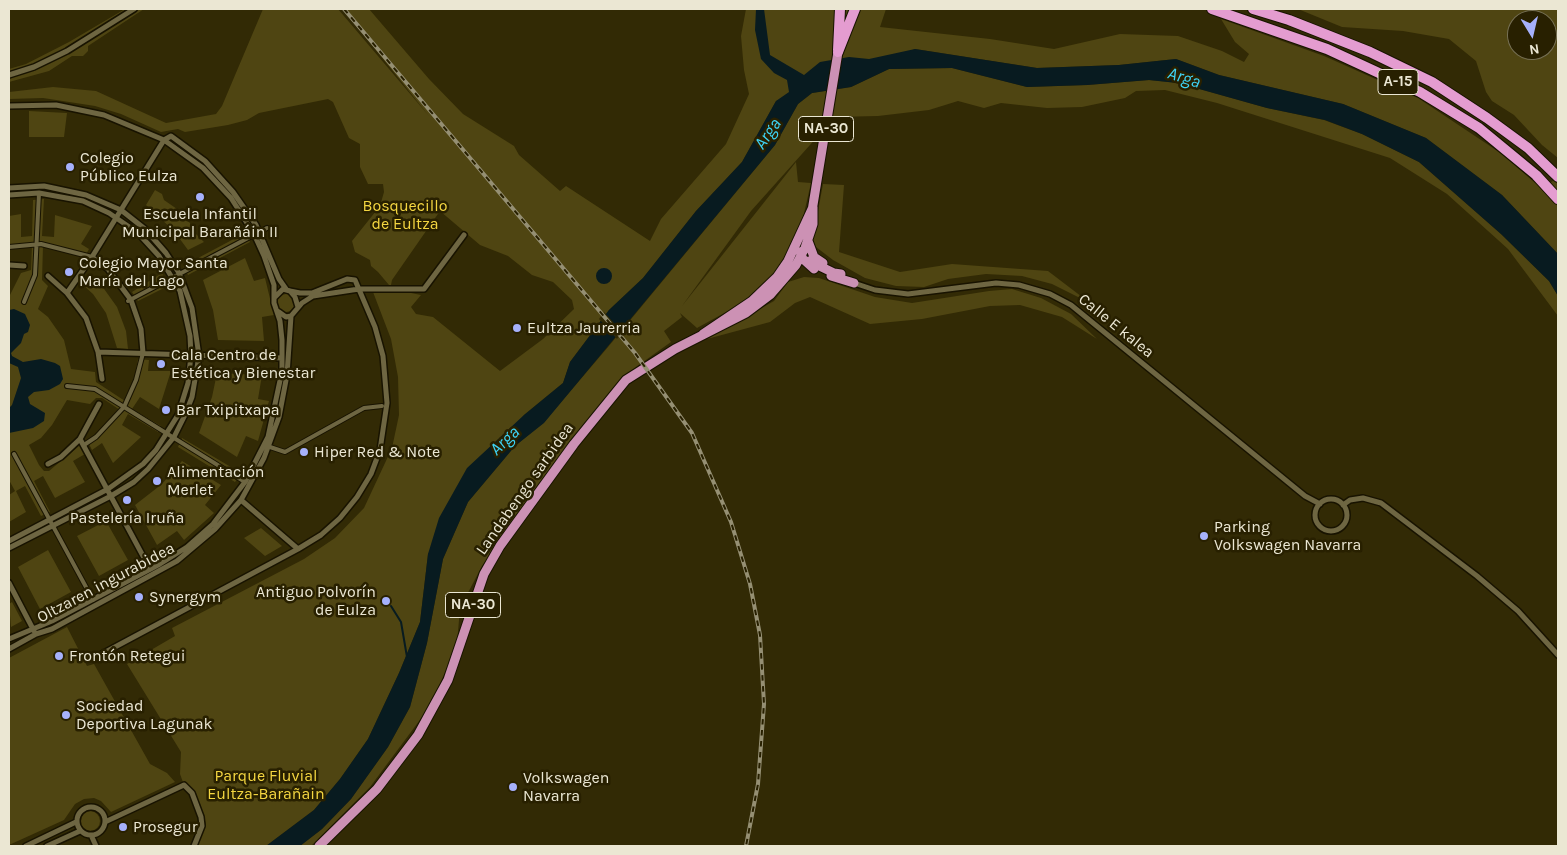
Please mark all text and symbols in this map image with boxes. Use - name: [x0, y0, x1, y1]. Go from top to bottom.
- north arrow: [1507, 10, 1557, 60]
- text: N: [1528, 40, 1541, 59]
- water label: Arga: [1165, 63, 1203, 93]
- road number: A-15: [1378, 70, 1418, 94]
- water label: Arga: [750, 114, 786, 154]
- road number: NA-30: [798, 116, 854, 142]
- place label: Colegio Público Eulza: [80, 148, 178, 186]
- marker: Colegio Público Eulza: [64, 161, 76, 173]
- marker: Escuela Infantil Municipal Barañáin II: [194, 191, 206, 203]
- park label: Bosquecillo de Eultza: [362, 196, 448, 234]
- place label: Escuela Infantil Municipal Barañáin II: [122, 204, 278, 242]
- place label: Colegio Mayor Santa María del Lago: [79, 253, 228, 291]
- marker: Colegio Mayor Santa María del Lago: [63, 266, 75, 278]
- street label: Calle E kalea: [1074, 290, 1158, 362]
- place label: Eultza Jaurerria: [527, 318, 640, 338]
- marker: Eultza Jaurerria: [511, 322, 523, 334]
- place label: Cala Centro de Estética y Bienestar: [171, 345, 315, 383]
- marker: Cala Centro de Estética y Bienestar: [155, 358, 167, 370]
- place label: Bar Txipitxapa: [176, 400, 280, 420]
- marker: Bar Txipitxapa: [160, 404, 172, 416]
- street label: Landabengo sarbidea: [472, 419, 578, 559]
- water label: Arga: [485, 422, 525, 460]
- place label: Hiper Red & Note: [314, 442, 440, 462]
- marker: Hiper Red & Note: [298, 446, 310, 458]
- place label: Alimentación Merlet: [167, 462, 265, 500]
- marker: Alimentación Merlet: [151, 475, 163, 487]
- marker: Pastelería Iruña: [121, 494, 133, 506]
- place label: Pastelería Iruña: [70, 508, 184, 528]
- place label: Parking Volkswagen Navarra: [1214, 517, 1361, 555]
- marker: Parking Volkswagen Navarra: [1198, 530, 1210, 542]
- street label: Oltzaren ingurabidea: [34, 539, 178, 627]
- place label: Antiguo Polvorín de Eulza: [256, 582, 376, 620]
- place label: Synergym: [149, 587, 221, 607]
- marker: Synergym: [133, 591, 145, 603]
- road number: NA-30: [446, 592, 500, 618]
- marker: Antiguo Polvorín de Eulza: [380, 595, 392, 607]
- place label: Frontón Retegui: [69, 646, 186, 666]
- marker: Frontón Retegui: [53, 650, 65, 662]
- place label: Sociedad Deportiva Lagunak: [76, 696, 213, 734]
- marker: Sociedad Deportiva Lagunak: [60, 709, 72, 721]
- park label: Parque Fluvial Eultza-Barañain: [207, 766, 325, 804]
- place label: Volkswagen Navarra: [523, 768, 609, 806]
- marker: Volkswagen Navarra: [507, 781, 519, 793]
- place label: Prosegur: [133, 817, 198, 837]
- marker: Prosegur: [117, 821, 129, 833]

